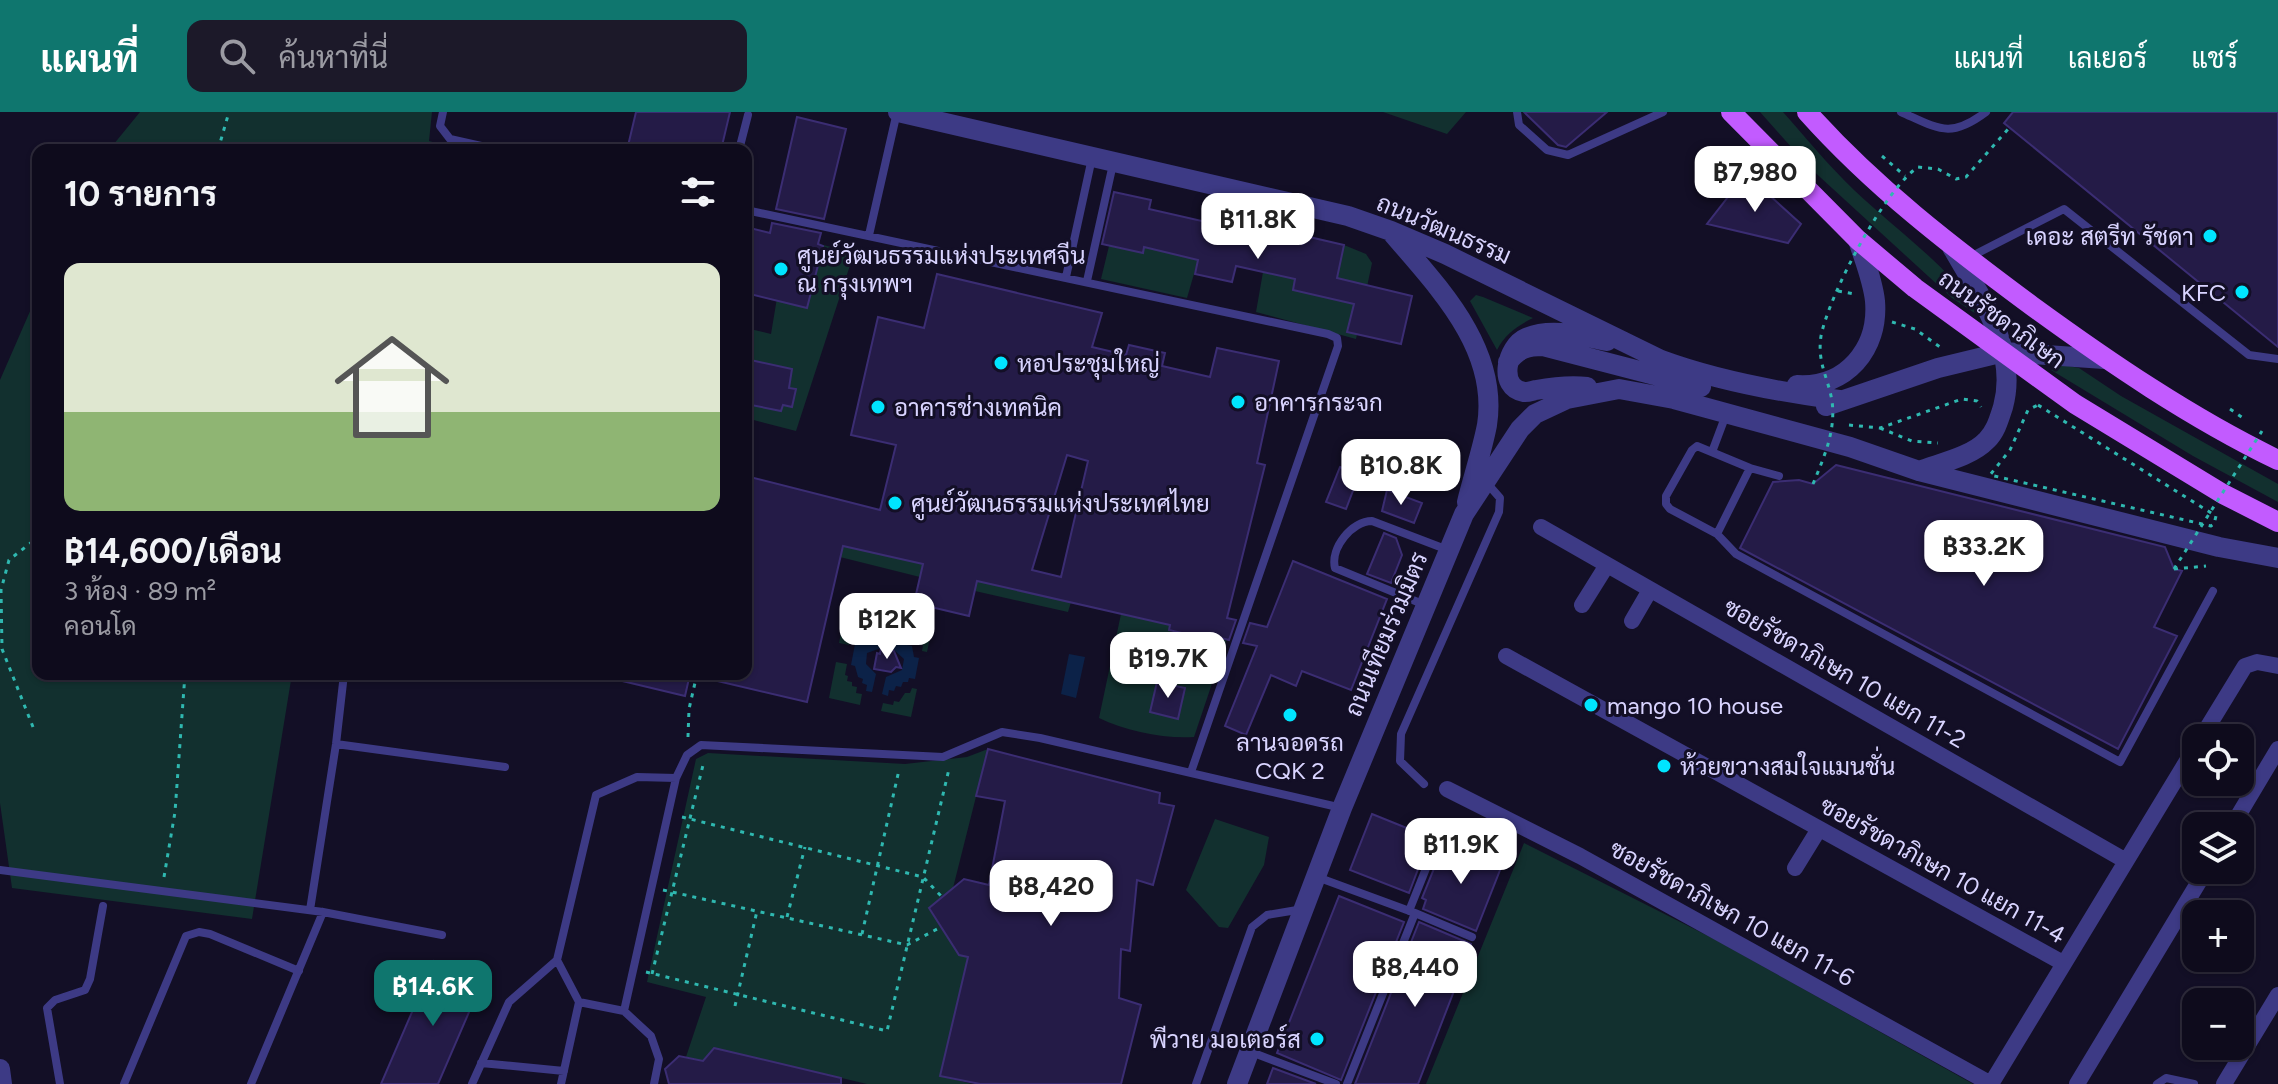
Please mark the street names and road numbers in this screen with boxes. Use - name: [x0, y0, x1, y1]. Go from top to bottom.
- street label: ถนนวัฒนธรรม: [1373, 188, 1515, 270]
- street label: ถนนรัชดาภิเษก: [1933, 264, 2071, 374]
- street label: ถนนเทียมร่วมมิตร: [1338, 547, 1434, 721]
- street label: ซอยรัชดาภิเษก 10 แยก 11-2: [1719, 592, 1971, 754]
- street label: ซอยรัชดาภิเษก 10 แยก 11-4: [1815, 790, 2071, 950]
- street label: ซอยรัชดาภิเษก 10 แยก 11-6: [1605, 834, 1859, 992]

